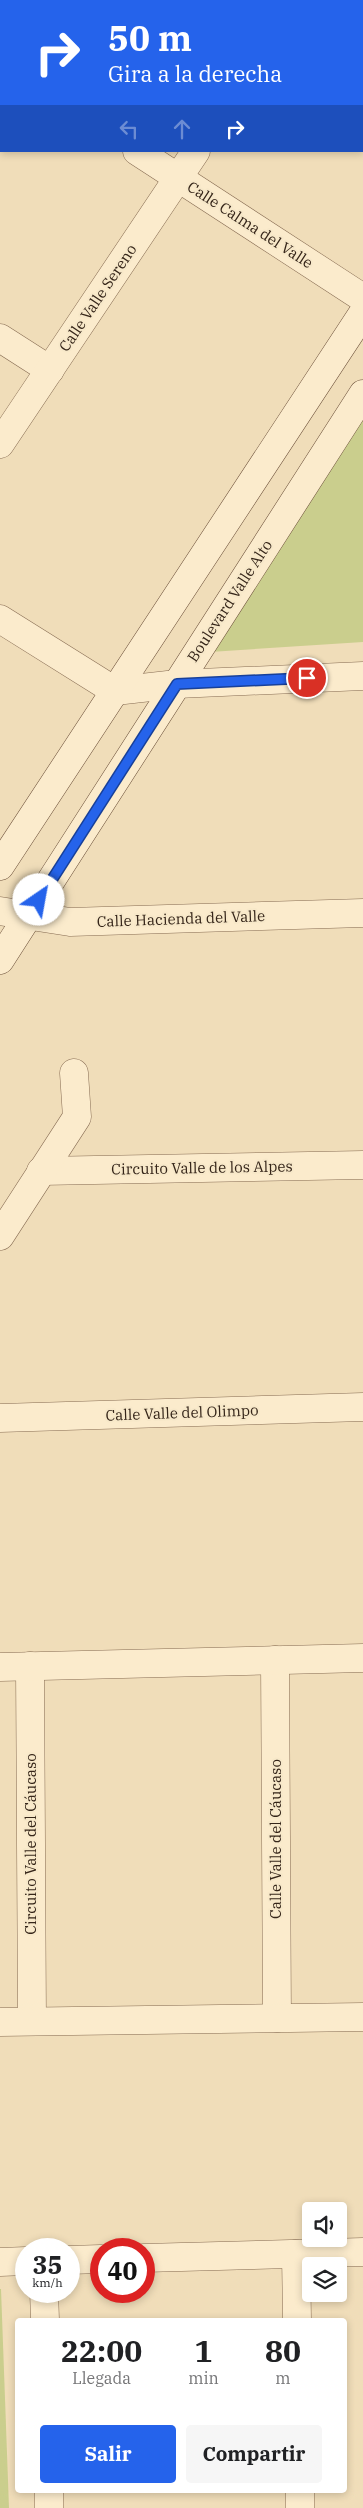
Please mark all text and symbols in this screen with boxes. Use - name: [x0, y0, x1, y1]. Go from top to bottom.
- text: 50 m: [108, 15, 192, 61]
- icon: right: [25, 20, 90, 85]
- text: Gira a la derecha: [108, 59, 282, 88]
- icon: left: [115, 115, 143, 143]
- icon: ahead: [168, 115, 196, 143]
- icon: right: [221, 115, 249, 143]
- street label: Calle Calma del Valle: [184, 177, 317, 272]
- street label: Calle Valle Sereno: [55, 240, 141, 355]
- street label: Boulevard Valle Alto: [183, 536, 276, 665]
- pin: [286, 657, 328, 699]
- icon: arrive: [293, 664, 321, 692]
- position arrow: [12, 873, 64, 925]
- street label: Calle Hacienda del Valle: [96, 906, 266, 931]
- street label: Circuito Valle de los Alpes: [111, 1156, 293, 1179]
- street label: Calle Valle del Olimpo: [105, 1400, 259, 1425]
- street label: Circuito Valle del Cáucaso: [21, 1753, 40, 1935]
- street label: Calle Valle del Cáucaso: [266, 1759, 285, 1919]
- map controls: [302, 2202, 347, 2302]
- button: sound: [302, 2202, 347, 2247]
- speed limit sign: 40: [90, 2238, 155, 2303]
- text: 35: [32, 2248, 63, 2281]
- button: layers: [302, 2257, 347, 2302]
- text: km/h: [32, 2275, 63, 2290]
- text: 22:00: [61, 2331, 142, 2370]
- text: 1: [195, 2331, 213, 2370]
- text: 80: [265, 2331, 301, 2370]
- text: Llegada: [72, 2368, 131, 2388]
- text: min: [188, 2368, 219, 2388]
- text: m: [275, 2368, 291, 2388]
- button: Salir: [40, 2425, 176, 2483]
- button: Compartir: [186, 2425, 322, 2483]

